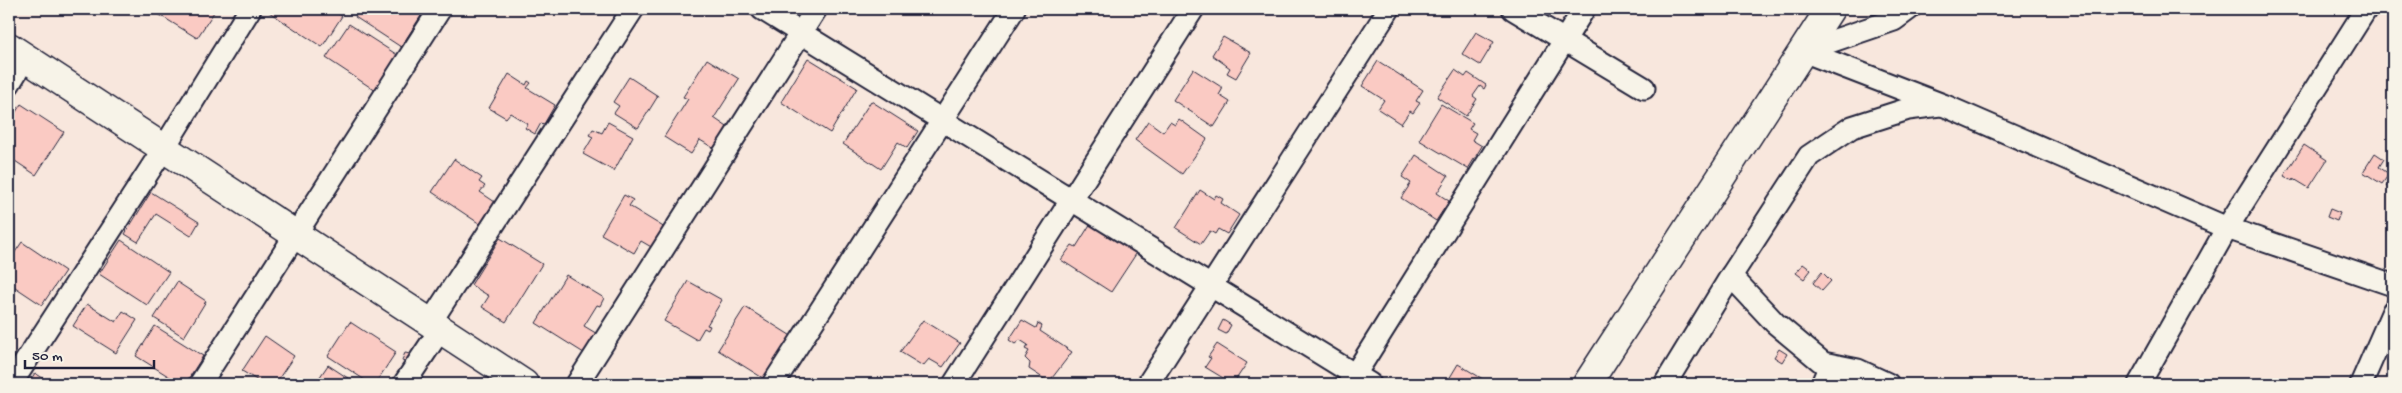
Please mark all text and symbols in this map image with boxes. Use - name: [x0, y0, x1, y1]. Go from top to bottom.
- scale bar: [25, 338, 154, 370]
- text: 50 m: [32, 348, 63, 366]

